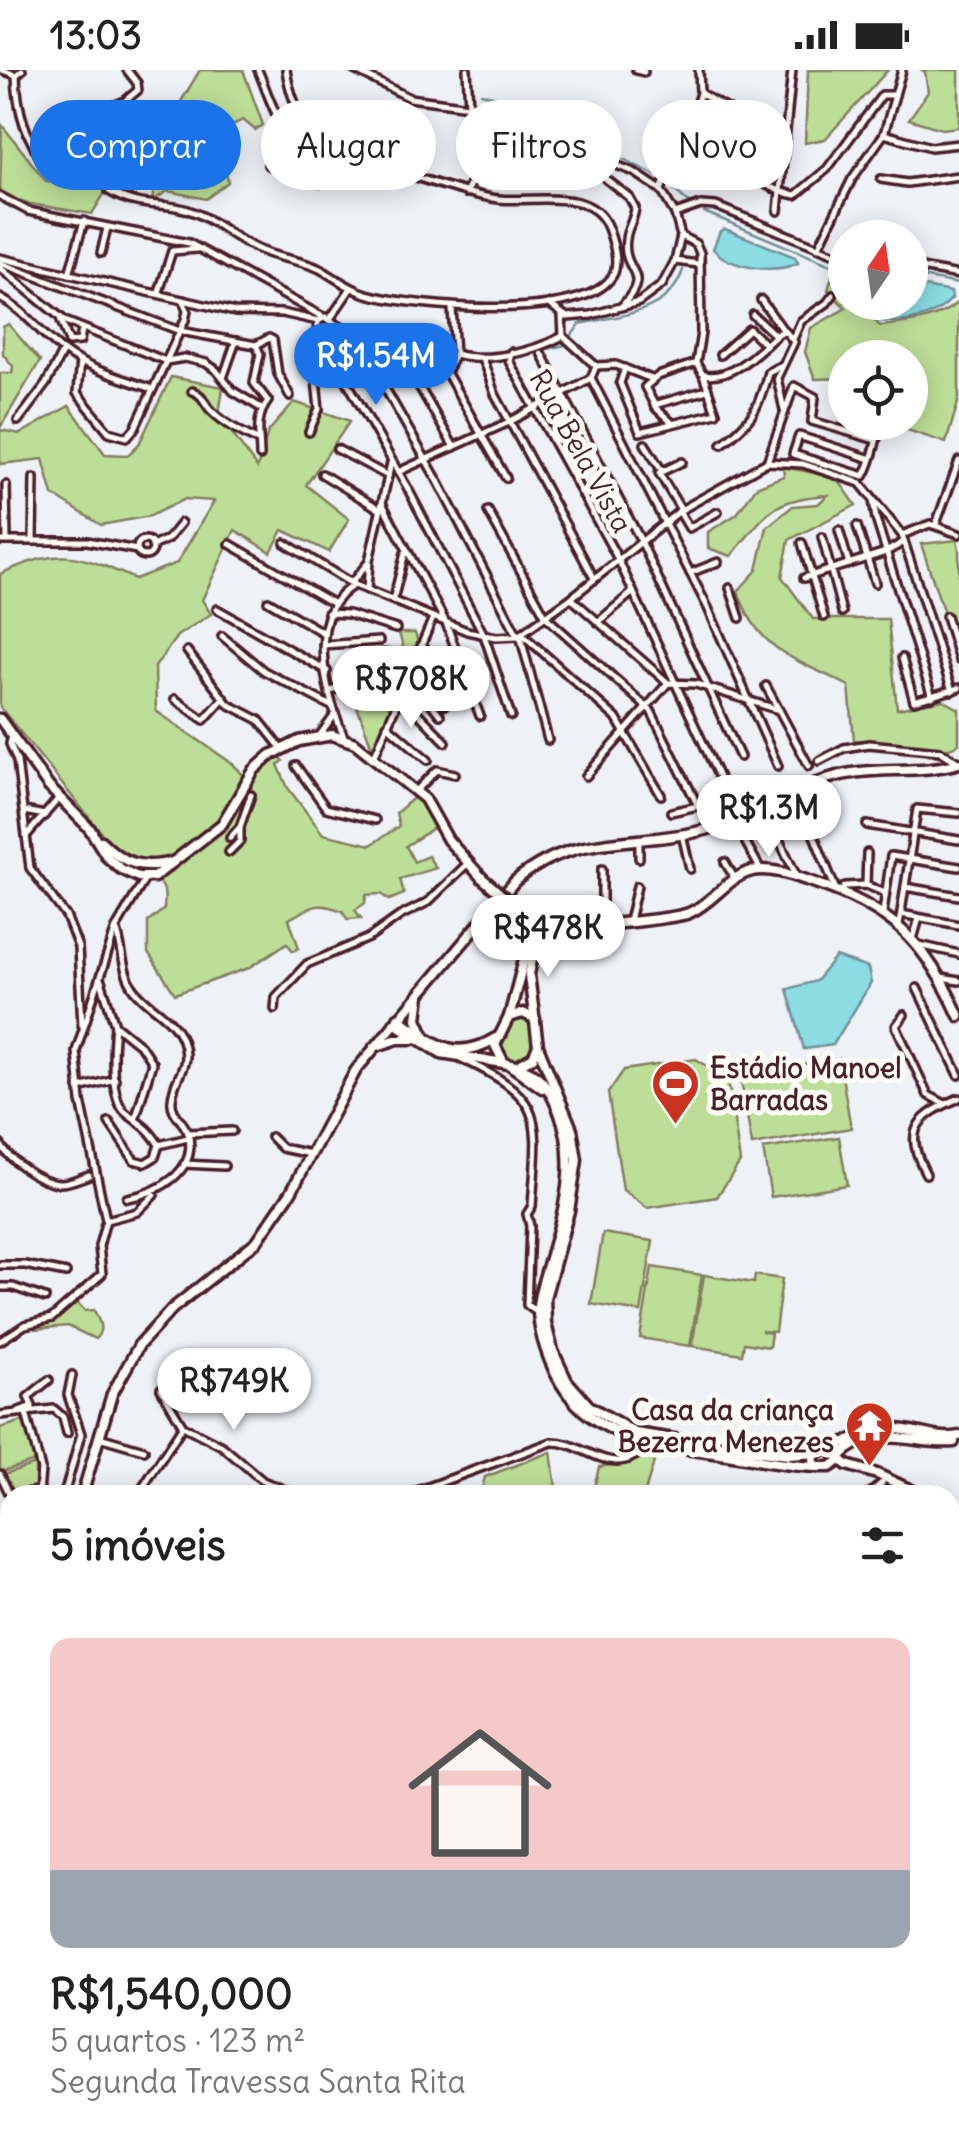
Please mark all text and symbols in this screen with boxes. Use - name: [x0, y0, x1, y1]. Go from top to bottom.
- text: 13:03: [50, 12, 142, 59]
- chip: Comprar: [30, 100, 241, 190]
- chip: Alugar: [261, 100, 436, 190]
- chip: Filtros: [456, 100, 622, 190]
- chip: Novo: [642, 100, 793, 190]
- north arrow: [828, 220, 928, 320]
- map controls: [828, 220, 928, 440]
- pin: R$1.54M: [284, 323, 468, 408]
- text: R$1.54M: [316, 335, 436, 376]
- button: locate: [828, 340, 928, 440]
- street label: Rua Bela Vista: [521, 363, 641, 539]
- pin: R$708K: [330, 646, 492, 731]
- text: R$708K: [354, 658, 468, 699]
- pin: R$1.3M: [688, 775, 850, 860]
- text: R$1.3M: [718, 787, 820, 828]
- pin: R$478K: [467, 895, 629, 980]
- text: R$478K: [493, 907, 603, 948]
- place label: Estádio Manoel Barradas: [710, 1050, 901, 1118]
- sports icon: Estádio Manoel Barradas: [649, 1058, 701, 1126]
- pin: R$749K: [153, 1348, 315, 1433]
- text: R$749K: [179, 1360, 289, 1401]
- place label: Casa da criança Bezerra Menezes: [618, 1392, 834, 1460]
- temple icon: Casa da criança Bezerra Menezes: [843, 1400, 895, 1468]
- icon: filters: [855, 1518, 910, 1573]
- text: 5 imóveis: [50, 1519, 226, 1571]
- icon: home: [390, 1703, 570, 1883]
- text: R$1,540,000: [50, 1968, 293, 2020]
- text: 5 quartos · 123 m²: [50, 2020, 305, 2061]
- text: Segunda Travessa Santa Rita: [50, 2061, 466, 2102]

